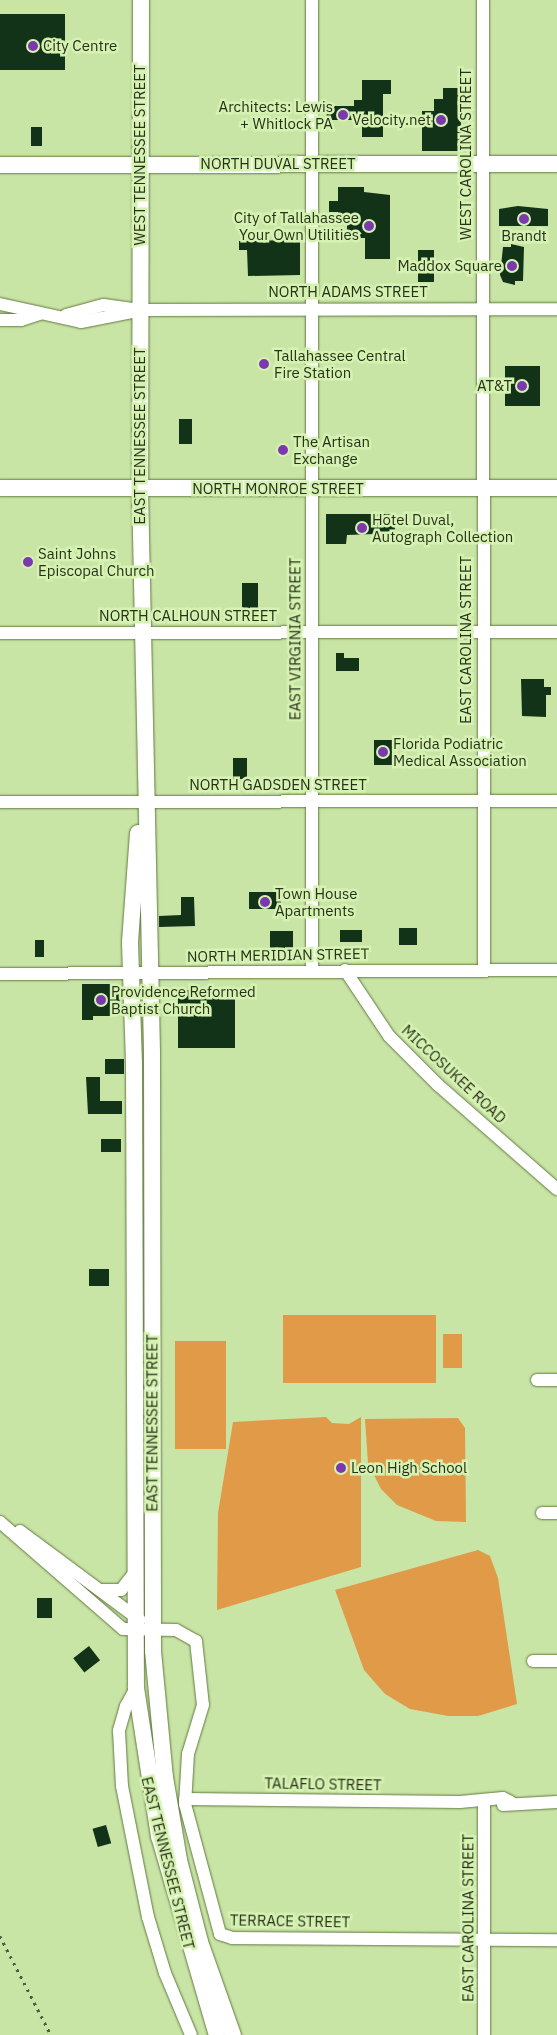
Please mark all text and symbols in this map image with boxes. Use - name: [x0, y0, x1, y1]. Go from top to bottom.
- place label: City Centre: [43, 37, 117, 55]
- marker: City Centre: [27, 40, 39, 52]
- street label: WEST TENNESSEE STREET: [131, 64, 149, 246]
- street label: WEST CAROLINA STREET: [457, 68, 475, 240]
- place label: Architects: Lewis + Whitlock PA: [219, 97, 333, 132]
- marker: Architects: Lewis + Whitlock PA: [337, 109, 349, 121]
- place label: Velocity.net: [352, 111, 431, 129]
- marker: Velocity.net: [435, 114, 447, 126]
- street label: NORTH DUVAL STREET: [200, 155, 356, 173]
- place label: City of Tallahassee Your Own Utilities: [234, 208, 359, 243]
- marker: Brandt: [518, 213, 530, 225]
- marker: City of Tallahassee Your Own Utilities: [363, 220, 375, 232]
- place label: Brandt: [501, 227, 547, 245]
- place label: Maddox Square: [397, 257, 502, 275]
- marker: Maddox Square: [506, 260, 518, 272]
- street label: NORTH ADAMS STREET: [268, 283, 428, 301]
- place label: Tallahassee Central Fire Station: [274, 346, 406, 381]
- street label: EAST TENNESSEE STREET: [131, 347, 149, 525]
- marker: Tallahassee Central Fire Station: [258, 358, 270, 370]
- place label: AT&T: [477, 377, 512, 395]
- marker: AT&T: [516, 380, 528, 392]
- place label: The Artisan Exchange: [293, 432, 370, 467]
- marker: The Artisan Exchange: [277, 444, 289, 456]
- street label: NORTH MONROE STREET: [192, 480, 364, 498]
- place label: Hotel Duval, Autograph Collection: [372, 510, 513, 545]
- marker: Hotel Duval, Autograph Collection: [356, 522, 368, 534]
- place label: Saint Johns Episcopal Church: [38, 544, 155, 579]
- marker: Saint Johns Episcopal Church: [22, 556, 34, 568]
- street label: EAST CAROLINA STREET: [457, 556, 475, 724]
- street label: EAST VIRGINIA STREET: [286, 558, 304, 720]
- street label: NORTH CALHOUN STREET: [99, 607, 277, 625]
- place label: Florida Podiatric Medical Association: [393, 734, 527, 769]
- marker: Florida Podiatric Medical Association: [377, 746, 389, 758]
- street label: NORTH GADSDEN STREET: [189, 776, 367, 794]
- place label: Town House Apartments: [275, 884, 358, 919]
- marker: Town House Apartments: [259, 896, 271, 908]
- street label: NORTH MERIDIAN STREET: [187, 944, 369, 966]
- place label: Providence Reformed Baptist Church: [111, 982, 256, 1017]
- marker: Providence Reformed Baptist Church: [95, 994, 107, 1006]
- street label: MICCOSUKEE ROAD: [398, 1021, 510, 1127]
- street label: EAST TENNESSEE STREET: [143, 1334, 161, 1512]
- place label: Leon High School: [351, 1459, 467, 1477]
- marker: Leon High School: [335, 1462, 347, 1474]
- street label: TALAFLO STREET: [264, 1774, 382, 1794]
- street label: EAST TENNESSEE STREET: [138, 1775, 198, 1951]
- street label: EAST CAROLINA STREET: [459, 1834, 477, 2002]
- street label: TERRACE STREET: [230, 1911, 350, 1931]

